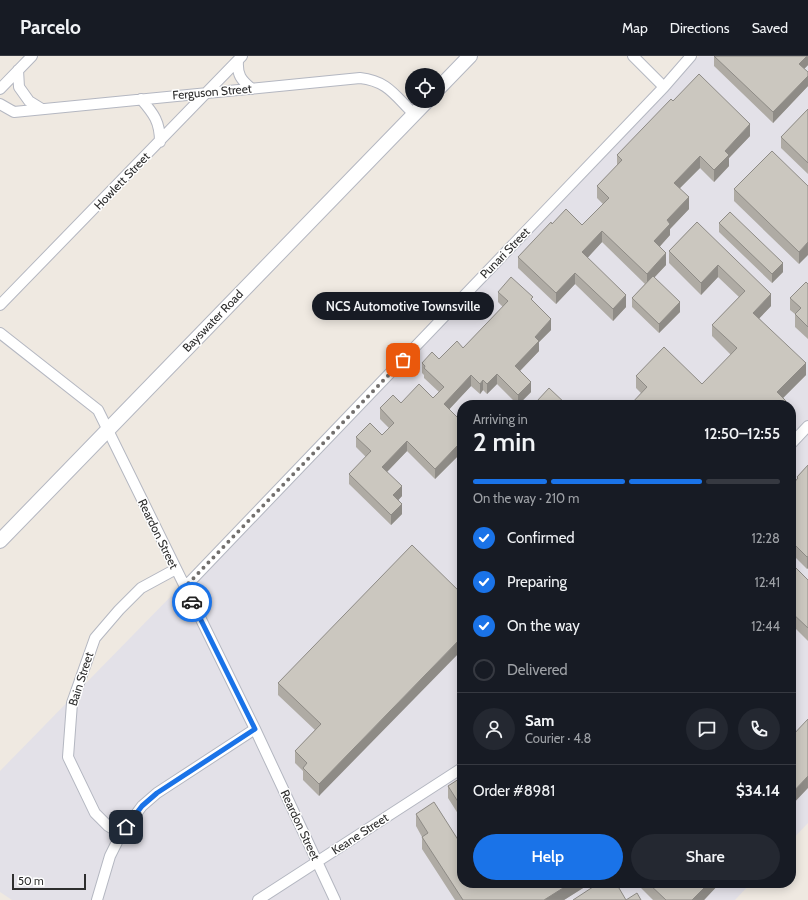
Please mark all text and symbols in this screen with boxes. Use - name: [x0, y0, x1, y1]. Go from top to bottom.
- text: Parcelo: [20, 16, 81, 39]
- text: Map: [622, 19, 648, 37]
- text: Directions: [670, 19, 730, 37]
- text: Saved: [752, 19, 788, 37]
- map controls: [405, 68, 445, 108]
- button: locate: [405, 68, 445, 108]
- street label: Ferguson Street: [172, 81, 252, 102]
- street label: Howlett Street: [91, 149, 153, 213]
- street label: Punari Street: [477, 224, 533, 281]
- street label: Bayswater Road: [179, 286, 246, 355]
- callout: NCS Automotive Townsville: [312, 292, 494, 320]
- text: NCS Automotive Townsville: [326, 298, 480, 314]
- pin: [386, 343, 420, 377]
- icon: bag: [392, 349, 414, 371]
- text: Arriving in: [473, 411, 528, 427]
- text: 12:50–12:55: [704, 425, 780, 443]
- text: 2 min: [473, 426, 536, 458]
- text: On the way · 210 m: [473, 490, 579, 506]
- street label: Reardon Street: [135, 496, 182, 571]
- icon: check: [473, 527, 495, 549]
- text: Confirmed: [507, 529, 575, 547]
- text: 12:28: [752, 530, 780, 546]
- icon: check: [473, 571, 495, 593]
- text: Preparing: [507, 573, 567, 591]
- text: 12:41: [754, 574, 780, 590]
- courier: [172, 582, 212, 622]
- icon: car: [181, 591, 203, 613]
- icon: check: [473, 615, 495, 637]
- text: On the way: [507, 617, 580, 635]
- text: 12:44: [751, 618, 780, 634]
- street label: Bain Street: [65, 650, 96, 708]
- text: Delivered: [507, 661, 568, 679]
- button: person: [473, 708, 515, 750]
- button: chat: [686, 708, 728, 750]
- button: phone: [738, 708, 780, 750]
- text: Sam: [525, 712, 554, 730]
- text: Courier · 4.8: [525, 730, 591, 746]
- text: Order #8981: [473, 782, 555, 800]
- text: $34.14: [736, 782, 780, 800]
- street label: Reardon Street: [278, 787, 323, 862]
- pin: [109, 810, 143, 844]
- street label: Keane Street: [329, 810, 391, 857]
- icon: home: [115, 816, 137, 838]
- button: Help: [473, 834, 623, 880]
- button: Share: [631, 834, 780, 880]
- scale bar: [12, 872, 86, 891]
- text: 50 m: [18, 874, 44, 888]

